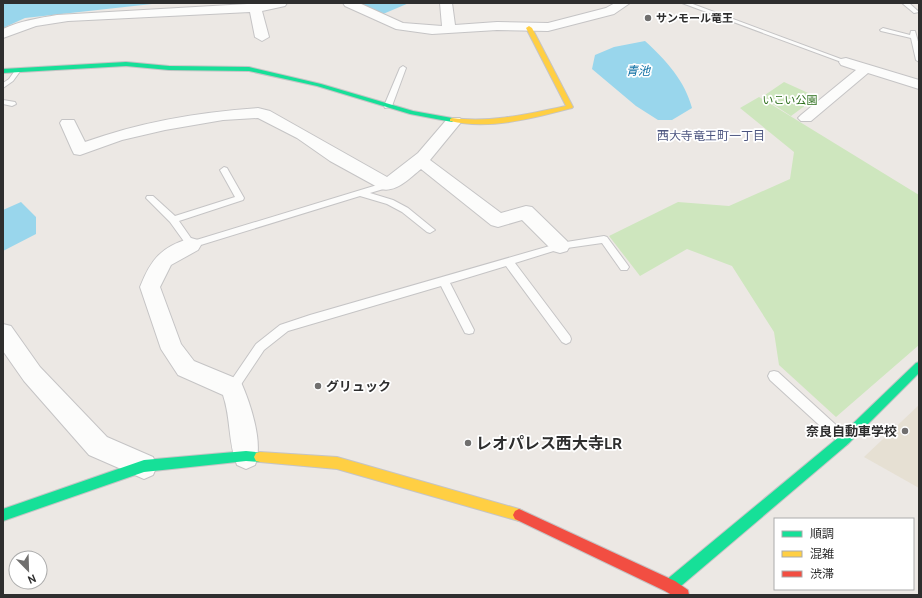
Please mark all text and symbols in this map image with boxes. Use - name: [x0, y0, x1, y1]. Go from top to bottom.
- place label: サンモール竜王: [656, 11, 733, 25]
- marker: サンモール竜王: [643, 13, 653, 23]
- water label: 青池: [626, 63, 651, 78]
- park label: いこい公園: [763, 93, 818, 107]
- district label: 西大寺竜王町一丁目: [657, 128, 765, 143]
- place label: グリュック: [326, 378, 391, 394]
- marker: グリュック: [313, 381, 323, 391]
- place label: 奈良自動車学校: [806, 423, 897, 439]
- marker: 奈良自動車学校: [900, 426, 910, 436]
- place label: レオパレス西大寺LR: [476, 434, 622, 453]
- marker: レオパレス西大寺LR: [463, 438, 473, 448]
- legend: [774, 518, 914, 590]
- text: 順調: [810, 526, 834, 541]
- text: 混雑: [810, 546, 834, 561]
- north arrow: [8, 550, 48, 590]
- text: 渋滞: [810, 566, 834, 581]
- text: N: [26, 571, 38, 587]

